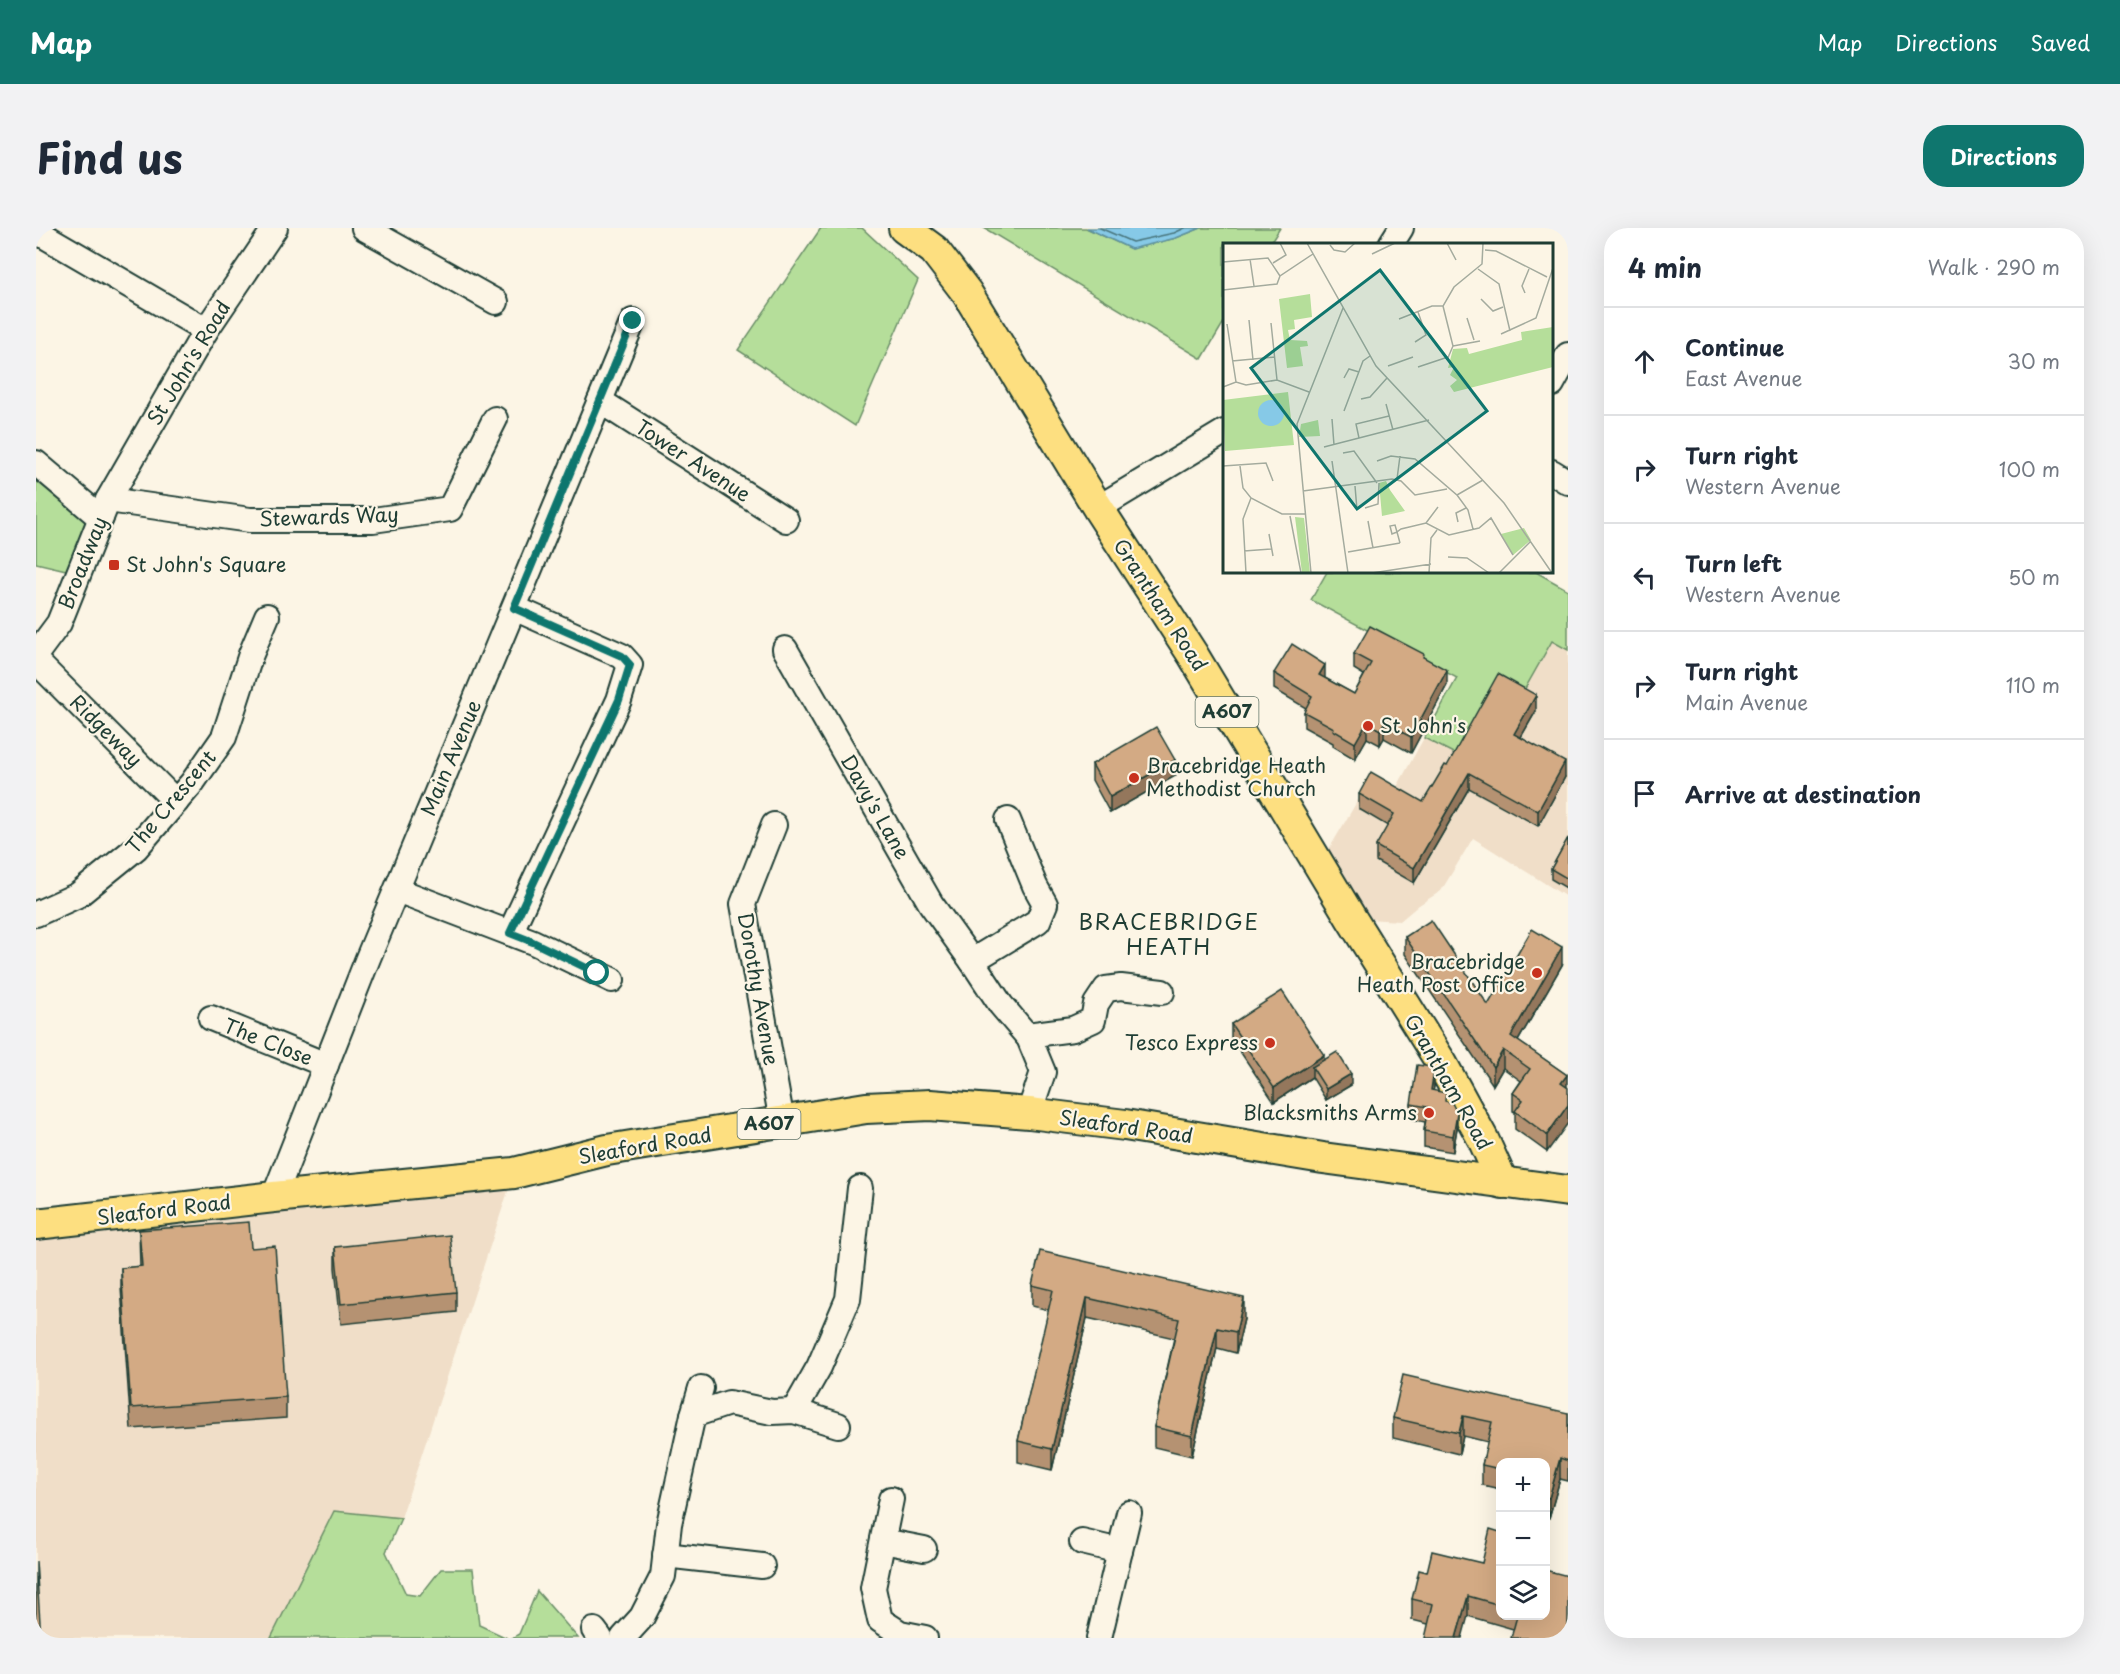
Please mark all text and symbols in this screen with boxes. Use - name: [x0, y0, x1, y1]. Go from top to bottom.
- text: Map: [30, 21, 92, 64]
- text: Map: [1817, 26, 1862, 58]
- text: Directions: [1895, 26, 1997, 58]
- text: Saved: [2030, 26, 2090, 58]
- text: Find us: [36, 125, 183, 188]
- button: Directions: [1923, 125, 2084, 187]
- inset map: [1223, 243, 1553, 573]
- text: 4 min: [1628, 248, 1702, 287]
- text: Walk · 290 m: [1928, 252, 2060, 282]
- street label: St John's Road: [139, 294, 237, 431]
- route end: [619, 307, 645, 333]
- text: Continue: [1685, 330, 1784, 363]
- icon: ahead: [1628, 345, 1661, 378]
- text: 30 m: [2007, 346, 2060, 376]
- text: East Avenue: [1685, 363, 1802, 393]
- street label: Tower Avenue: [630, 412, 757, 509]
- text: Turn right: [1685, 438, 1798, 471]
- icon: right: [1628, 453, 1661, 486]
- text: 100 m: [1999, 454, 2060, 484]
- text: Western Avenue: [1685, 471, 1841, 501]
- street label: Stewards Way: [259, 499, 399, 533]
- street label: Broadway: [50, 512, 114, 614]
- street label: Grantham Road: [1107, 532, 1215, 677]
- text: Turn left: [1685, 546, 1782, 579]
- place label: St John's Square: [126, 549, 286, 579]
- marker: St John's Square: [107, 558, 121, 572]
- icon: left: [1628, 561, 1661, 594]
- text: 50 m: [2008, 562, 2060, 592]
- text: Western Avenue: [1685, 579, 1841, 609]
- text: Turn right: [1685, 654, 1798, 687]
- icon: right: [1628, 669, 1661, 702]
- text: 110 m: [2006, 670, 2060, 700]
- street label: Ridgeway: [64, 687, 150, 773]
- text: Main Avenue: [1685, 687, 1808, 717]
- street label: Main Avenue: [412, 695, 488, 820]
- road number: A607: [1196, 697, 1258, 727]
- place label: St John's: [1380, 710, 1466, 740]
- marker: St John's: [1361, 719, 1375, 733]
- street label: The Crescent: [118, 743, 223, 860]
- street label: Davy's Lane: [834, 748, 918, 865]
- place label: Bracebridge Heath Methodist Church: [1146, 750, 1326, 803]
- marker: Bracebridge Heath Methodist Church: [1127, 771, 1141, 785]
- icon: arrive: [1628, 777, 1661, 810]
- text: Arrive at destination: [1685, 777, 1921, 810]
- district label: BRACEBRIDGE HEATH: [1079, 904, 1259, 962]
- street label: Dorothy Avenue: [731, 910, 787, 1068]
- place label: Bracebridge Heath Post Office: [1357, 946, 1525, 999]
- route start: [583, 959, 609, 985]
- marker: Bracebridge Heath Post Office: [1530, 966, 1544, 980]
- street label: Grantham Road: [1398, 1008, 1500, 1155]
- street label: The Close: [219, 1010, 317, 1073]
- place label: Tesco Express: [1125, 1027, 1258, 1057]
- marker: Tesco Express: [1263, 1036, 1277, 1050]
- place label: Blacksmiths Arms: [1243, 1097, 1417, 1127]
- street label: Sleaford Road: [1057, 1102, 1195, 1150]
- marker: Blacksmiths Arms: [1422, 1106, 1436, 1120]
- road number: A607: [738, 1109, 800, 1139]
- street label: Sleaford Road: [576, 1119, 714, 1172]
- street label: Sleaford Road: [95, 1186, 233, 1232]
- map controls: [1496, 1458, 1550, 1620]
- button: +: [1496, 1458, 1550, 1512]
- button: −: [1496, 1512, 1550, 1566]
- button: layers: [1496, 1566, 1550, 1620]

